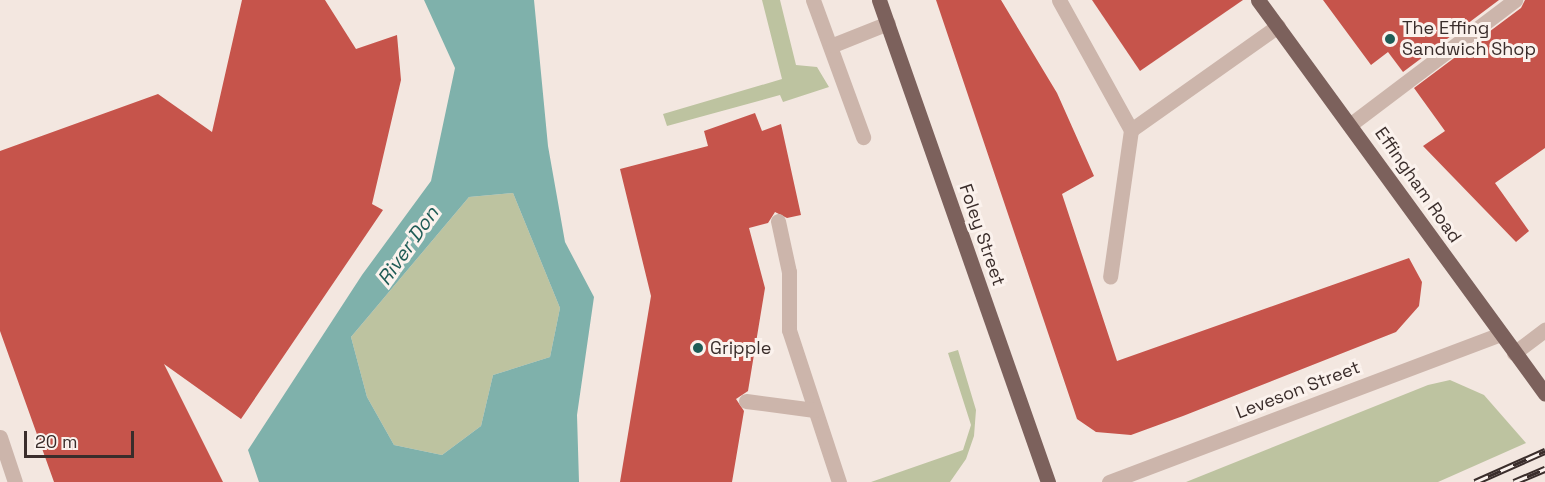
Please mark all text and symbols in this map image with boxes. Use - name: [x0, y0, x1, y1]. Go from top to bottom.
- place label: The Effing Sandwich Shop: [1402, 18, 1536, 60]
- marker: The Effing Sandwich Shop: [1383, 32, 1397, 46]
- street label: Effingham Road: [1370, 123, 1466, 247]
- street label: Foley Street: [954, 181, 1010, 289]
- water label: River Don: [372, 202, 444, 290]
- place label: Gripple: [710, 337, 771, 359]
- marker: Gripple: [691, 341, 705, 355]
- street label: Leveson Street: [1233, 356, 1363, 424]
- scale bar: [27, 419, 136, 457]
- text: 20 m: [35, 430, 78, 453]

